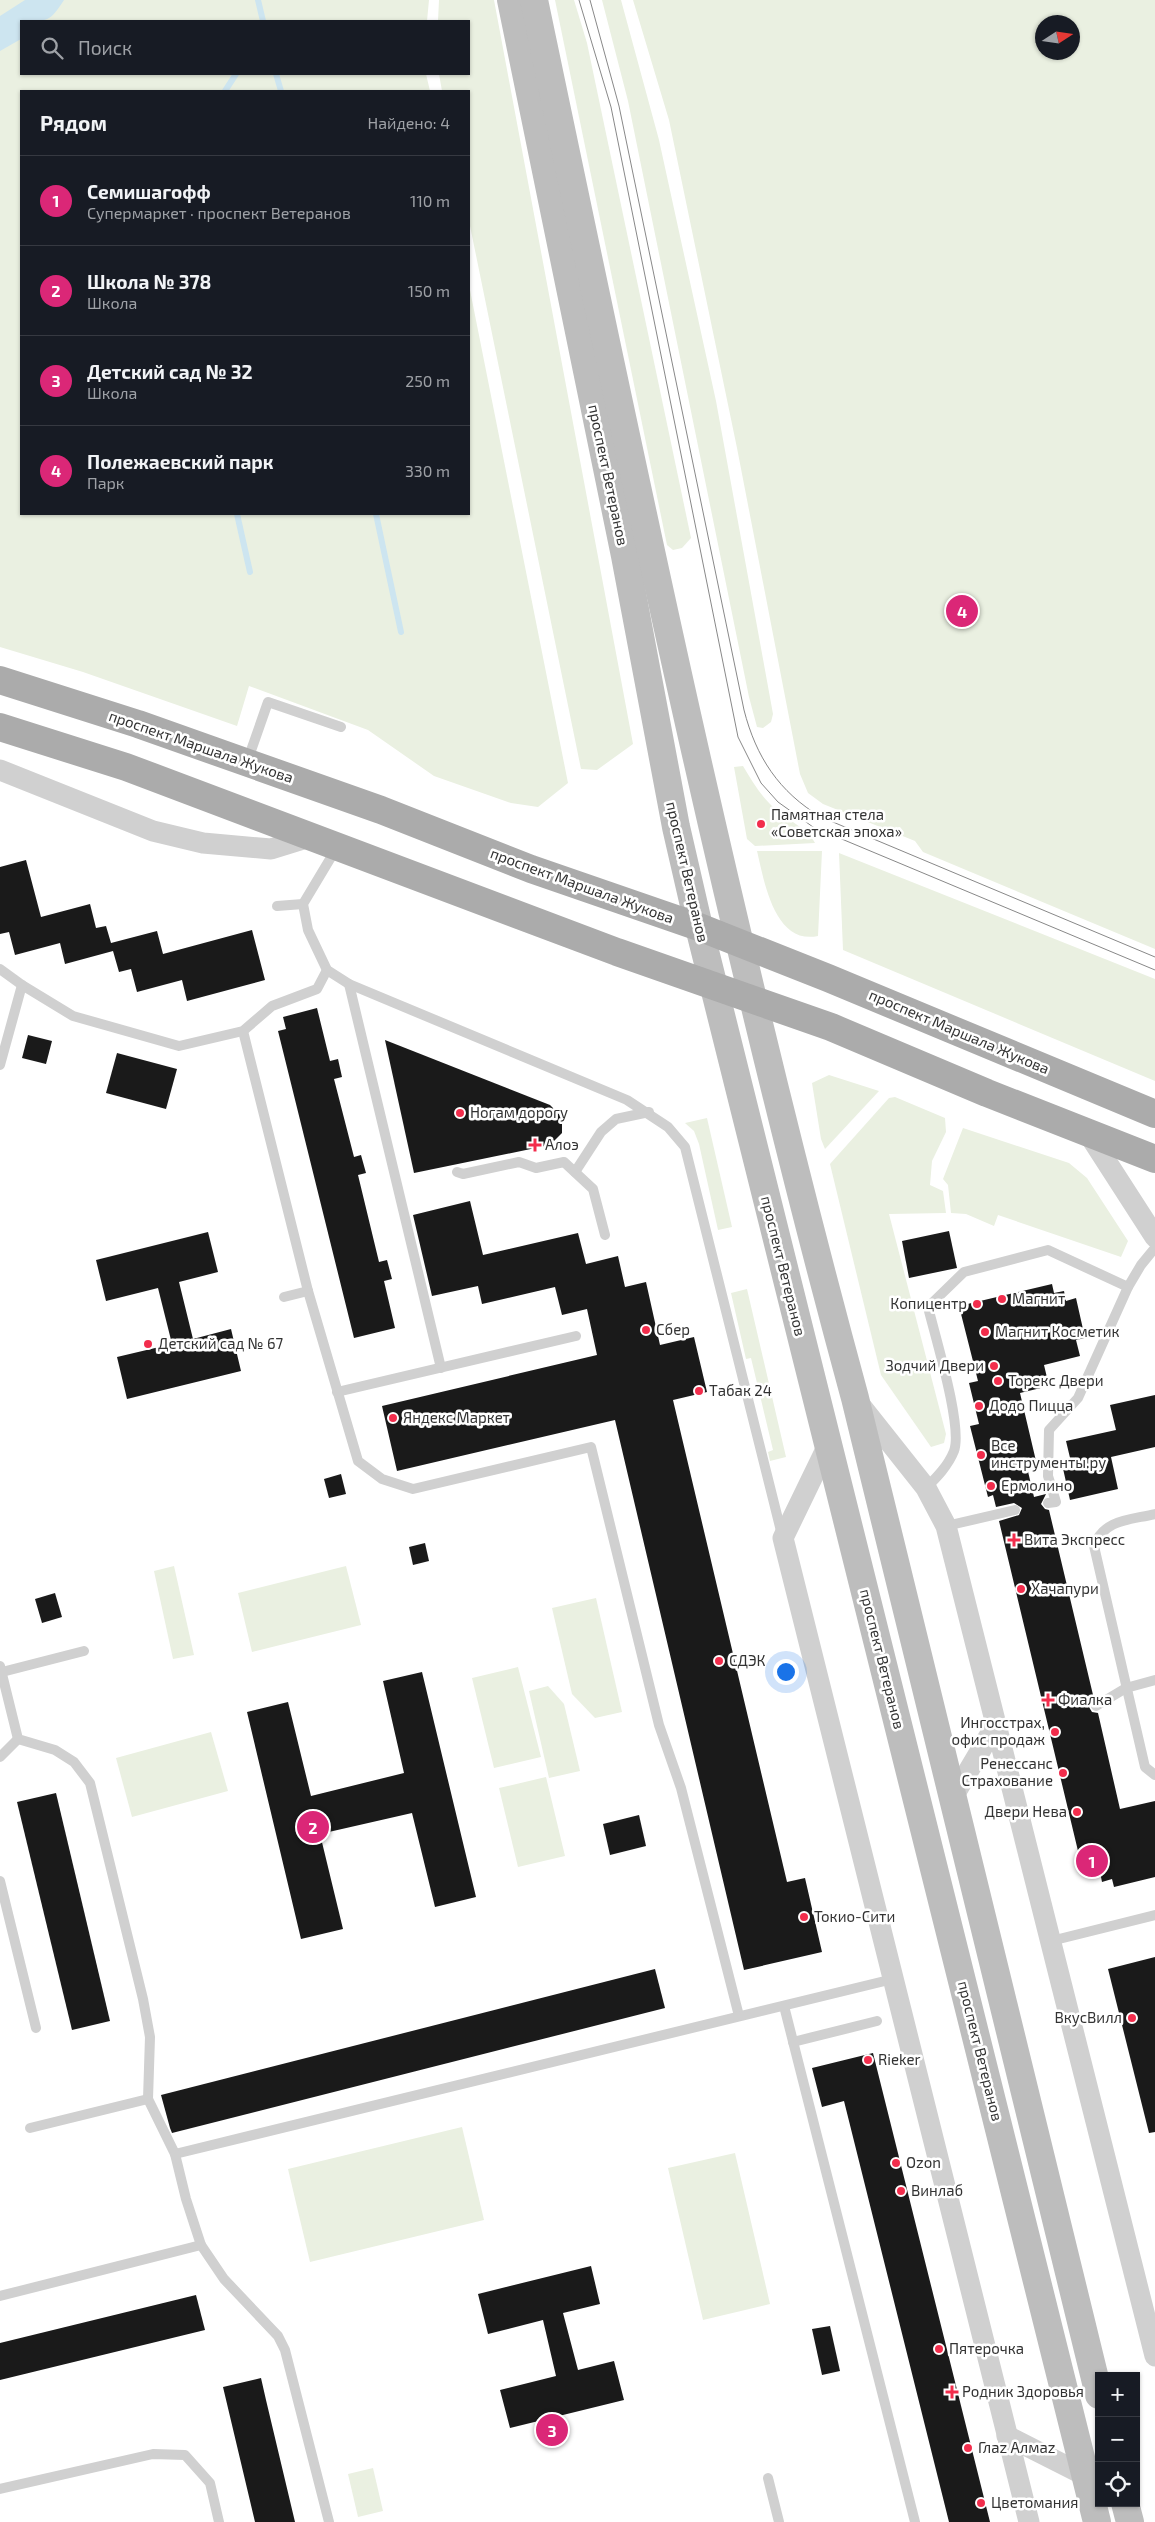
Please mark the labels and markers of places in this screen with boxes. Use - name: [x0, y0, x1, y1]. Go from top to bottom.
- pin: 4: [946, 592, 978, 630]
- place label: Памятная стела «Советская эпоха»: [771, 805, 902, 840]
- marker: Памятная стела «Советская эпоха»: [755, 818, 767, 830]
- place label: Ногам дорогу: [470, 1103, 568, 1122]
- marker: Ногам дорогу: [454, 1107, 466, 1119]
- place label: Алоэ: [545, 1135, 579, 1153]
- marker: Алоэ: [529, 1139, 541, 1151]
- place label: Магнит: [1012, 1289, 1065, 1307]
- marker: Магнит: [996, 1293, 1008, 1305]
- place label: Копицентр: [890, 1294, 967, 1312]
- marker: Копицентр: [971, 1298, 983, 1310]
- place label: Сбер: [656, 1320, 690, 1338]
- place label: Магнит Косметик: [995, 1322, 1120, 1340]
- marker: Сбер: [640, 1324, 652, 1336]
- marker: Магнит Косметик: [979, 1326, 991, 1338]
- place label: Детский сад № 67: [158, 1334, 284, 1352]
- marker: Детский сад № 67: [142, 1338, 154, 1350]
- place label: Зодчий Двери: [885, 1356, 984, 1374]
- marker: Зодчий Двери: [988, 1360, 1000, 1372]
- place label: Торекс Двери: [1008, 1371, 1104, 1389]
- marker: Торекс Двери: [992, 1375, 1004, 1387]
- place label: Табак 24: [709, 1381, 772, 1399]
- marker: Табак 24: [693, 1385, 705, 1397]
- place label: Додо Пицца: [989, 1396, 1073, 1414]
- marker: Додо Пицца: [973, 1400, 985, 1412]
- place label: Яндекс Маркет: [403, 1408, 510, 1426]
- marker: Яндекс Маркет: [387, 1412, 399, 1424]
- place label: Все инструменты.ру: [991, 1436, 1106, 1472]
- marker: Все инструменты.ру: [975, 1449, 987, 1461]
- place label: Ермолино: [1001, 1476, 1072, 1494]
- marker: Ермолино: [985, 1480, 997, 1492]
- place label: Вита Экспресс: [1024, 1530, 1125, 1548]
- marker: Вита Экспресс: [1008, 1534, 1020, 1546]
- place label: Хачапури: [1031, 1579, 1099, 1598]
- marker: Хачапури: [1015, 1583, 1027, 1595]
- place label: СДЭК: [729, 1651, 766, 1669]
- marker: СДЭК: [713, 1655, 725, 1667]
- place label: Фиалка: [1058, 1690, 1112, 1708]
- marker: Фиалка: [1042, 1694, 1054, 1706]
- place label: Ингосстрах, офис продаж: [951, 1713, 1045, 1748]
- marker: Ингосстрах, офис продаж: [1049, 1726, 1061, 1738]
- place label: Ренессанс Страхование: [961, 1754, 1053, 1789]
- marker: Ренессанс Страхование: [1057, 1767, 1069, 1779]
- place label: Двери Нева: [985, 1802, 1067, 1820]
- marker: Двери Нева: [1071, 1806, 1083, 1818]
- pin: 2: [297, 1808, 329, 1846]
- pin: 1: [1076, 1842, 1108, 1880]
- place label: Токио-Сити: [814, 1907, 895, 1925]
- marker: Токио-Сити: [798, 1911, 810, 1923]
- place label: ВкусВилл: [1054, 2008, 1122, 2027]
- marker: ВкусВилл: [1126, 2012, 1138, 2024]
- place label: Rieker: [878, 2050, 921, 2068]
- marker: Rieker: [862, 2054, 874, 2066]
- place label: Ozon: [906, 2153, 941, 2171]
- marker: Ozon: [890, 2157, 902, 2169]
- place label: Винлаб: [911, 2181, 963, 2199]
- marker: Винлаб: [895, 2185, 907, 2197]
- place label: Пятерочка: [949, 2339, 1024, 2357]
- marker: Пятерочка: [933, 2343, 945, 2355]
- place label: Родник Здоровья: [962, 2382, 1084, 2400]
- marker: Родник Здоровья: [946, 2386, 958, 2398]
- pin: 3: [536, 2411, 568, 2449]
- place label: Глаz Алмаz: [978, 2438, 1055, 2456]
- marker: Глаz Алмаz: [962, 2442, 974, 2454]
- place label: Цветомания: [991, 2493, 1078, 2511]
- marker: Цветомания: [975, 2497, 987, 2509]

